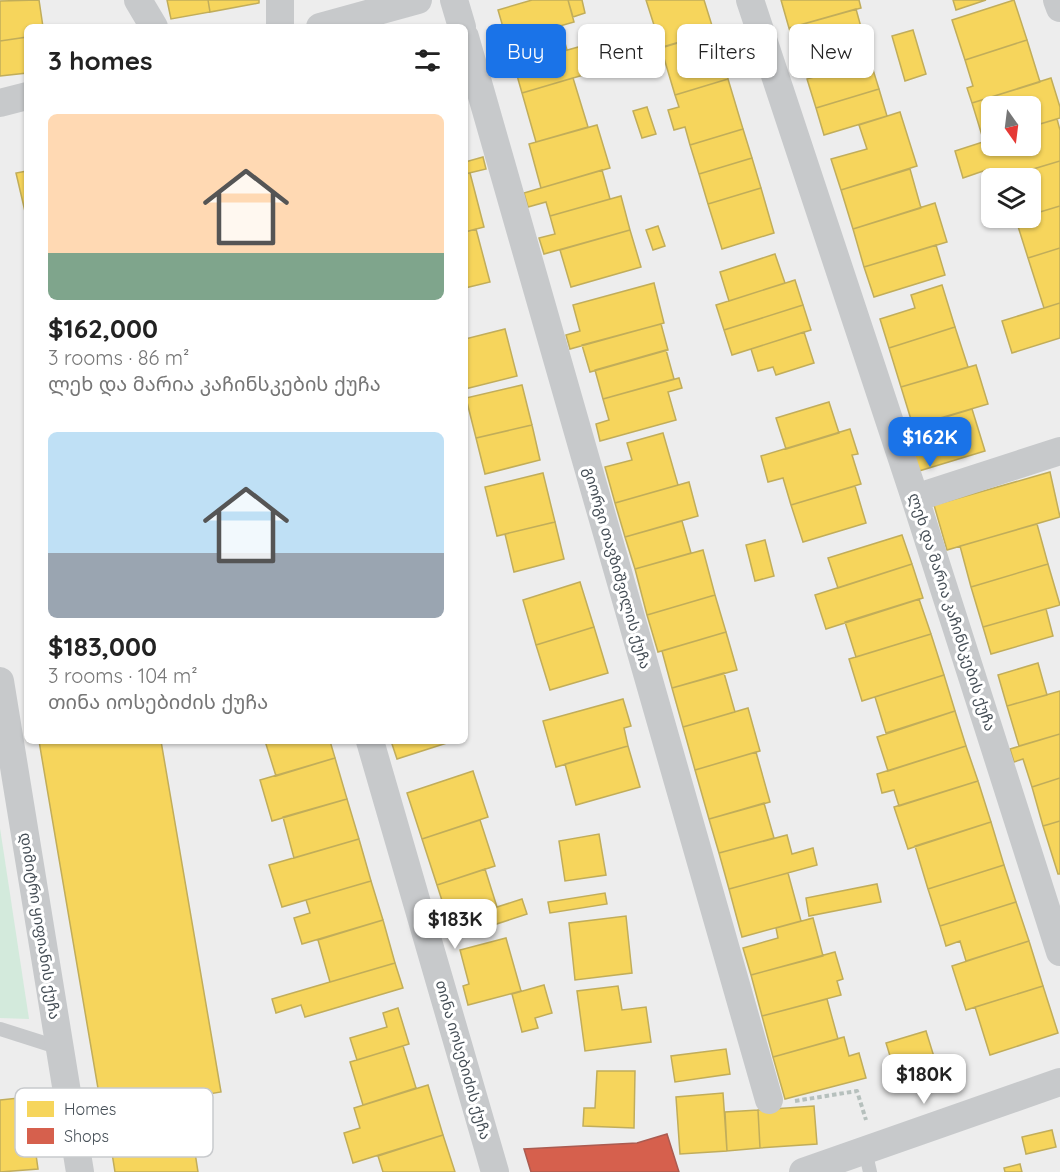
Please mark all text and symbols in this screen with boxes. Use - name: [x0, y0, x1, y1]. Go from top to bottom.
- chip: Buy: [486, 24, 566, 78]
- chip: Rent: [578, 24, 665, 78]
- chip: Filters: [677, 24, 777, 78]
- chip: New: [789, 24, 874, 78]
- text: 3 homes: [48, 44, 153, 77]
- icon: filters: [411, 44, 444, 77]
- north arrow: [981, 96, 1041, 156]
- map controls: [981, 96, 1041, 228]
- icon: home: [192, 153, 300, 261]
- button: layers: [981, 168, 1041, 228]
- text: $162,000: [48, 312, 158, 345]
- text: 3 rooms · 86 m²: [48, 345, 189, 370]
- text: ლეხ და მარია კაჩინსკების ქუჩა: [48, 371, 381, 396]
- pin: $162K: [888, 417, 972, 468]
- text: $162K: [902, 424, 958, 449]
- street label: გიორგი თავზიშვილის ქუჩა: [580, 465, 655, 671]
- icon: home: [192, 471, 300, 579]
- street label: ლეხ და მარია კაჩინსკების ქუჩა: [905, 490, 1000, 733]
- text: $183,000: [48, 630, 157, 663]
- text: 3 rooms · 104 m²: [48, 663, 198, 688]
- text: თინა იოსებიძის ქუჩა: [48, 689, 268, 714]
- street label: დიმიტრი ყიფიანის ქუჩა: [16, 831, 65, 1021]
- pin: $183K: [413, 899, 497, 950]
- text: $183K: [428, 906, 482, 931]
- street label: თინა იოსებიძის ქუჩა: [432, 978, 495, 1142]
- pin: $180K: [882, 1054, 966, 1105]
- text: $180K: [896, 1061, 952, 1086]
- legend: [15, 1088, 213, 1157]
- text: Homes: [64, 1099, 116, 1119]
- text: Shops: [64, 1126, 109, 1146]

